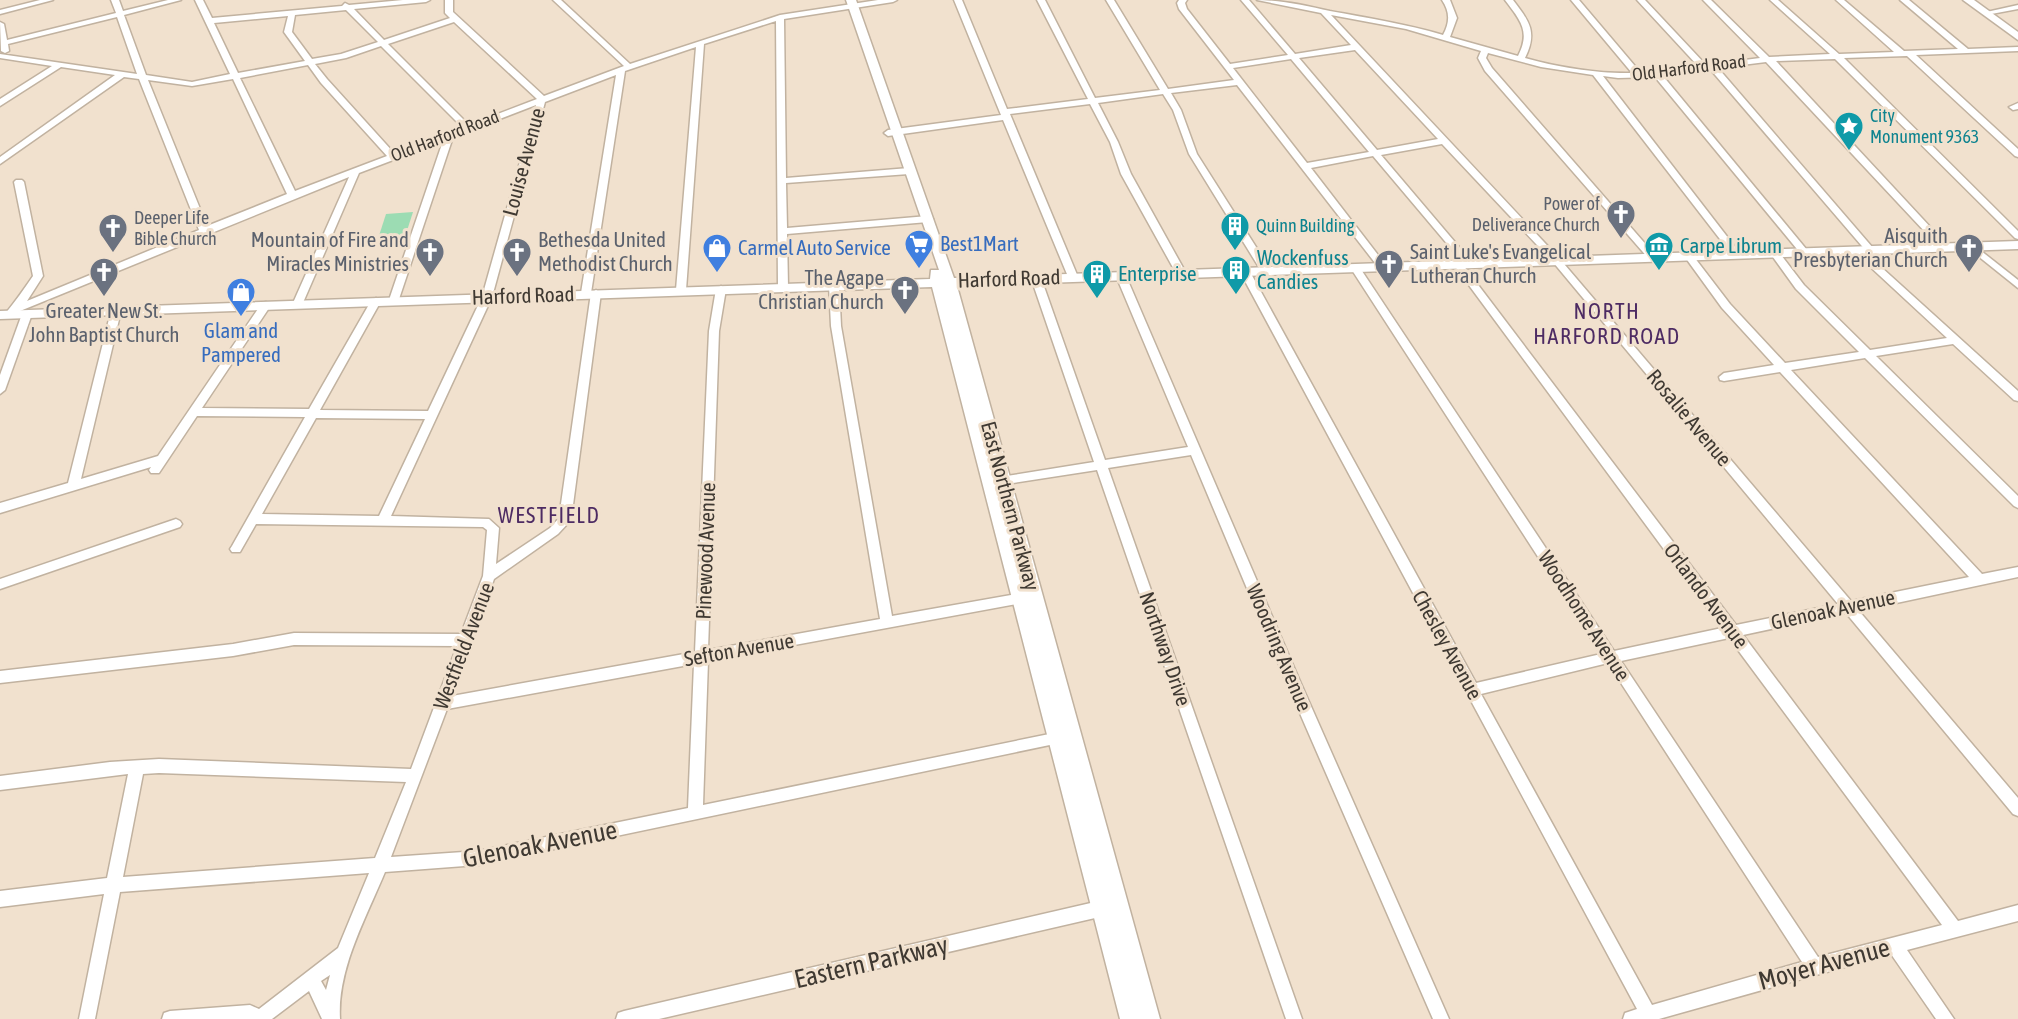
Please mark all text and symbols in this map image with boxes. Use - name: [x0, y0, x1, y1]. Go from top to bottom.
- street label: Old Harford Road: [1631, 50, 1747, 85]
- street label: Old Harford Road: [388, 105, 502, 166]
- street label: Louise Avenue: [497, 105, 549, 218]
- place label: City Monument 9363: [1870, 105, 1979, 147]
- place icon: City Monument 9363: [1833, 110, 1865, 152]
- place label: Power of Deliverance Church: [1472, 193, 1600, 235]
- church icon: Power of Deliverance Church: [1605, 198, 1637, 240]
- place label: Deeper Life Bible Church: [134, 207, 217, 249]
- building icon: Quinn Building: [1219, 210, 1251, 252]
- church icon: Deeper Life Bible Church: [97, 212, 129, 254]
- place label: Quinn Building: [1256, 215, 1355, 236]
- place label: Aisquith Presbyterian Church: [1793, 223, 1948, 271]
- place label: Mountain of Fire and Miracles Ministries: [251, 227, 409, 275]
- place label: Bethesda United Methodist Church: [538, 227, 673, 275]
- supermarket icon: Best1Mart: [903, 228, 935, 270]
- museum icon: Carpe Librum: [1643, 230, 1675, 272]
- place label: Best1Mart: [940, 231, 1019, 255]
- shop icon: Carmel Auto Service: [701, 232, 733, 274]
- church icon: Aisquith Presbyterian Church: [1953, 232, 1985, 274]
- place label: Carpe Librum: [1680, 233, 1782, 257]
- place label: Carmel Auto Service: [738, 235, 891, 259]
- church icon: Mountain of Fire and Miracles Ministries: [414, 236, 446, 278]
- church icon: Bethesda United Methodist Church: [501, 236, 533, 278]
- place label: Saint Luke's Evangelical Lutheran Church: [1410, 239, 1592, 287]
- place label: Wockenfuss Candies: [1257, 245, 1349, 293]
- church icon: Saint Luke's Evangelical Lutheran Church: [1373, 248, 1405, 290]
- building icon: Wockenfuss Candies: [1220, 254, 1252, 296]
- church icon: Greater New St. John Baptist Church: [88, 256, 120, 298]
- building icon: Enterprise: [1081, 258, 1113, 300]
- place label: Enterprise: [1118, 261, 1197, 285]
- street label: Harford Road: [957, 264, 1061, 292]
- place label: The Agape Christian Church: [758, 265, 884, 313]
- church icon: The Agape Christian Church: [889, 274, 921, 316]
- shop icon: Glam and Pampered: [225, 276, 257, 318]
- street label: Harford Road: [471, 281, 575, 309]
- place label: Greater New St. John Baptist Church: [29, 298, 179, 346]
- district label: NORTH HARFORD ROAD: [1533, 298, 1681, 349]
- place label: Glam and Pampered: [201, 318, 281, 366]
- street label: Rosalie Avenue: [1642, 364, 1737, 470]
- street label: East Northern Parkway: [977, 419, 1045, 593]
- street label: Pinewood Avenue: [691, 482, 719, 620]
- district label: WESTFIELD: [498, 502, 600, 528]
- street label: Orlando Avenue: [1660, 538, 1754, 652]
- street label: Woodhome Avenue: [1534, 546, 1636, 685]
- street label: Westfield Avenue: [428, 579, 498, 713]
- street label: Woodring Avenue: [1242, 581, 1317, 715]
- street label: Glenoak Avenue: [1769, 584, 1897, 634]
- street label: Chesley Avenue: [1408, 586, 1488, 703]
- street label: Northway Drive: [1135, 589, 1197, 709]
- street label: Sefton Avenue: [682, 628, 796, 670]
- street label: Glenoak Avenue: [461, 814, 619, 874]
- street label: Eastern Parkway: [791, 930, 951, 994]
- street label: Moyer Avenue: [1755, 932, 1893, 996]

